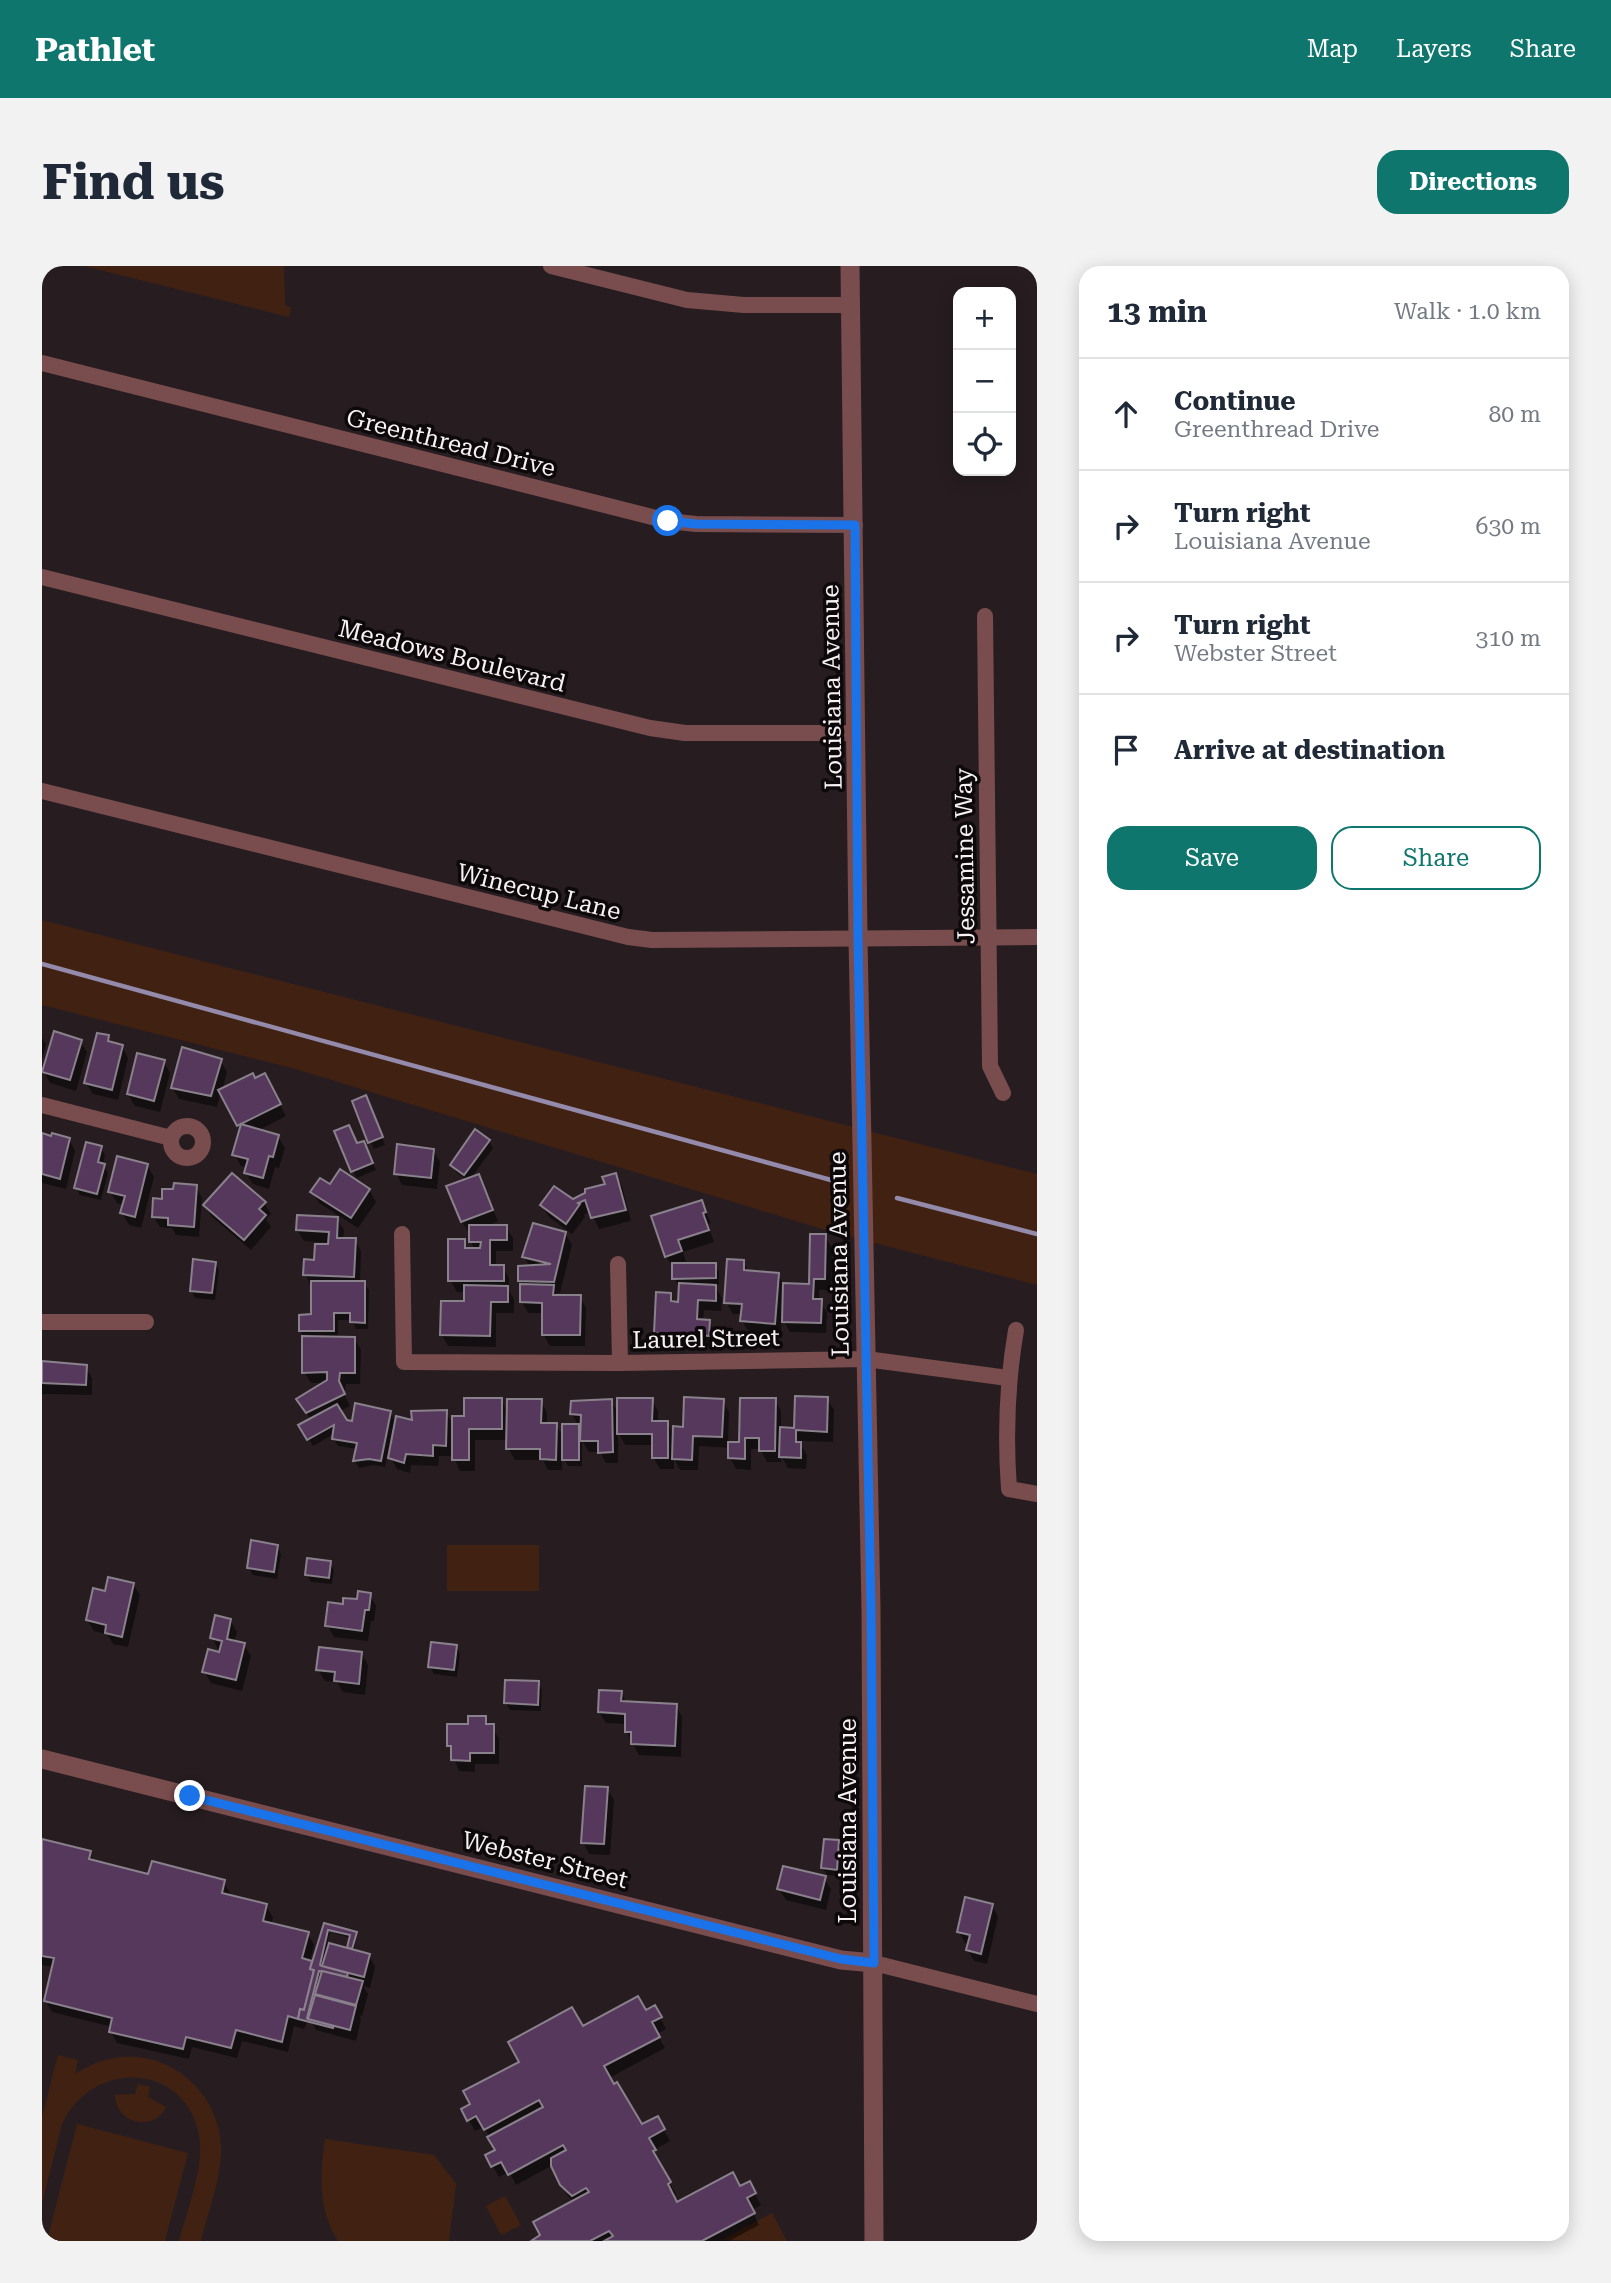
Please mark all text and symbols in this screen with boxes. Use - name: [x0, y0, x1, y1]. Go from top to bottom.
- text: Pathlet: [35, 30, 155, 69]
- text: Map: [1307, 35, 1358, 63]
- text: Layers: [1396, 35, 1472, 63]
- text: Share: [1510, 35, 1576, 63]
- button: Directions: [1377, 150, 1569, 214]
- text: Find us: [42, 154, 225, 211]
- map controls: [953, 287, 1016, 476]
- button: +: [953, 287, 1016, 350]
- text: 13 min: [1107, 294, 1207, 329]
- text: Walk · 1.0 km: [1394, 298, 1541, 325]
- button: −: [953, 350, 1016, 413]
- text: Continue: [1174, 386, 1296, 416]
- icon: ahead: [1107, 395, 1145, 433]
- text: 80 m: [1488, 401, 1541, 428]
- street label: Greenthread Drive: [344, 403, 558, 483]
- button: locate: [953, 413, 1016, 476]
- text: Greenthread Drive: [1174, 416, 1379, 443]
- text: Turn right: [1174, 498, 1310, 528]
- route start: [652, 505, 683, 536]
- icon: right: [1107, 507, 1145, 545]
- text: 630 m: [1476, 513, 1541, 540]
- text: Louisiana Avenue: [1174, 528, 1371, 555]
- street label: Louisiana Avenue: [816, 584, 848, 790]
- text: Turn right: [1174, 610, 1310, 640]
- street label: Meadows Boulevard: [336, 614, 568, 698]
- icon: right: [1107, 619, 1145, 657]
- text: 310 m: [1476, 625, 1541, 652]
- text: Webster Street: [1174, 640, 1337, 667]
- icon: arrive: [1107, 731, 1145, 769]
- text: Arrive at destination: [1174, 735, 1445, 765]
- street label: Jessamine Way: [949, 767, 981, 944]
- button: Save: [1107, 826, 1317, 890]
- button: Share: [1331, 826, 1541, 890]
- street label: Winecup Lane: [454, 858, 624, 926]
- street label: Louisiana Avenue: [823, 1151, 855, 1357]
- street label: Laurel Street: [632, 1324, 780, 1354]
- street label: Louisiana Avenue: [834, 1718, 862, 1924]
- route end: [174, 1780, 205, 1811]
- street label: Webster Street: [459, 1826, 631, 1894]

